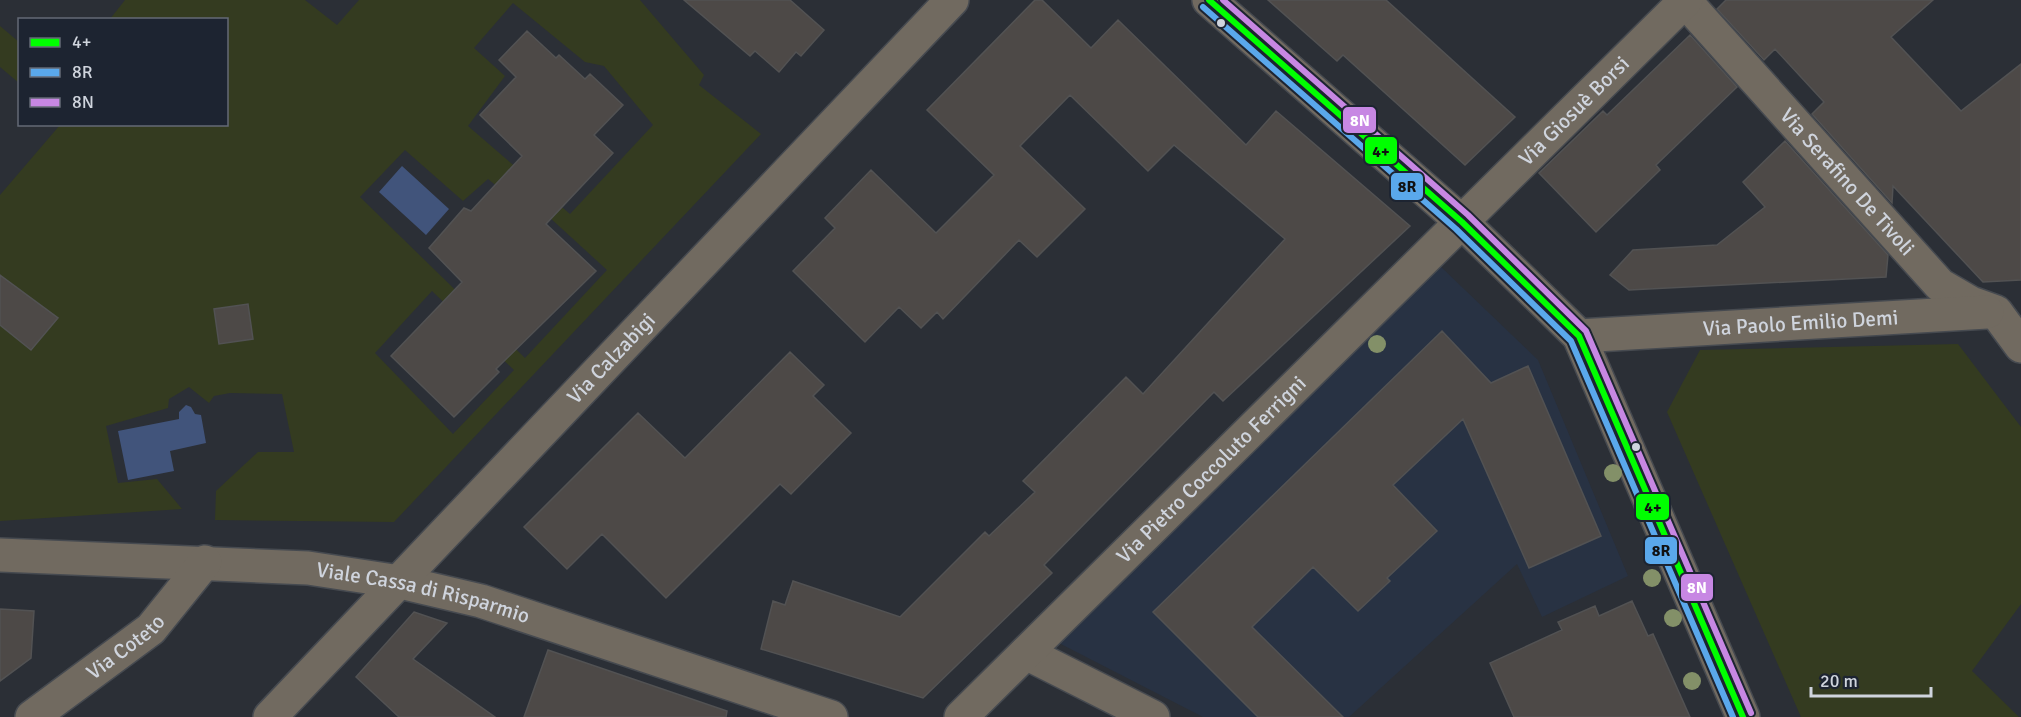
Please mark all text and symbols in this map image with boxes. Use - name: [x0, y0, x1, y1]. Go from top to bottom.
- unlabelled marker: [1215, 17, 1227, 29]
- legend: [18, 18, 228, 126]
- text: 4+: [72, 31, 91, 53]
- street label: Via Giosuè Borsi: [1513, 51, 1635, 171]
- text: 8R: [72, 61, 93, 83]
- text: 8N: [72, 91, 94, 113]
- street label: Via Serafino De Tivoli: [1774, 103, 1920, 261]
- line badge: 8N: [1342, 106, 1377, 134]
- text: 8N: [1350, 111, 1370, 131]
- line badge: 4+: [1364, 136, 1398, 165]
- text: 4+: [1372, 142, 1390, 162]
- line badge: 8R: [1390, 172, 1424, 201]
- text: 8R: [1398, 177, 1416, 197]
- street label: Via Paolo Emilio Demi: [1702, 304, 1899, 342]
- street label: Via Calzabigi: [562, 307, 661, 409]
- street label: Via Pietro Coccoluto Ferrigni: [1111, 370, 1312, 569]
- unlabelled marker: [1630, 441, 1642, 453]
- line badge: 4+: [1635, 493, 1670, 521]
- text: 4+: [1644, 498, 1662, 518]
- line badge: 8R: [1644, 536, 1678, 565]
- text: 8R: [1652, 541, 1670, 561]
- street label: Viale Cassa di Risparmio: [315, 556, 533, 629]
- line badge: 8N: [1680, 573, 1714, 602]
- text: 8N: [1687, 578, 1707, 598]
- street label: Via Coteto: [81, 609, 171, 685]
- scale bar: [1811, 660, 1931, 698]
- text: 20 m: [1820, 670, 1858, 692]

